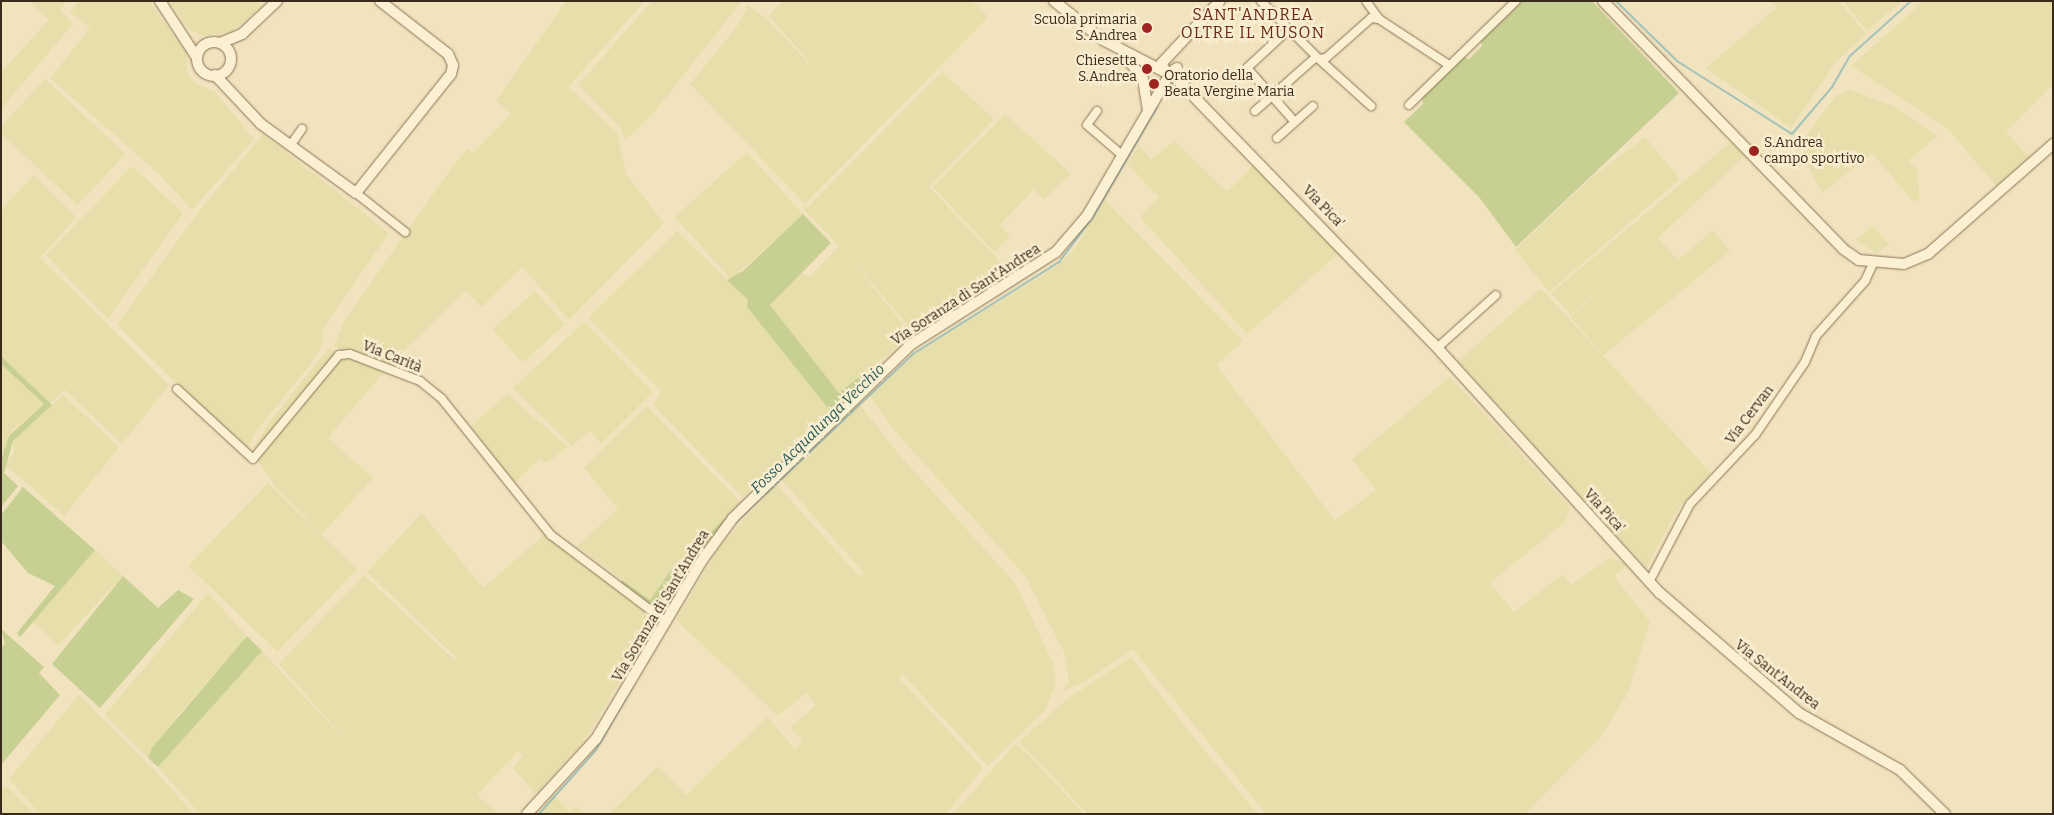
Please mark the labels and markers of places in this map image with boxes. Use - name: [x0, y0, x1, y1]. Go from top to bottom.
- place label: Scuola primaria S. Andrea: [1034, 12, 1137, 44]
- marker: Scuola primaria S. Andrea: [1141, 22, 1153, 34]
- place label: Chiesetta S.Andrea: [1076, 53, 1137, 85]
- marker: Chiesetta S.Andrea: [1141, 63, 1153, 75]
- place label: Oratorio della Beata Vergine Maria: [1164, 68, 1294, 100]
- marker: Oratorio della Beata Vergine Maria: [1148, 78, 1160, 90]
- place label: S.Andrea campo sportivo: [1764, 135, 1865, 168]
- marker: S.Andrea campo sportivo: [1748, 145, 1760, 157]

